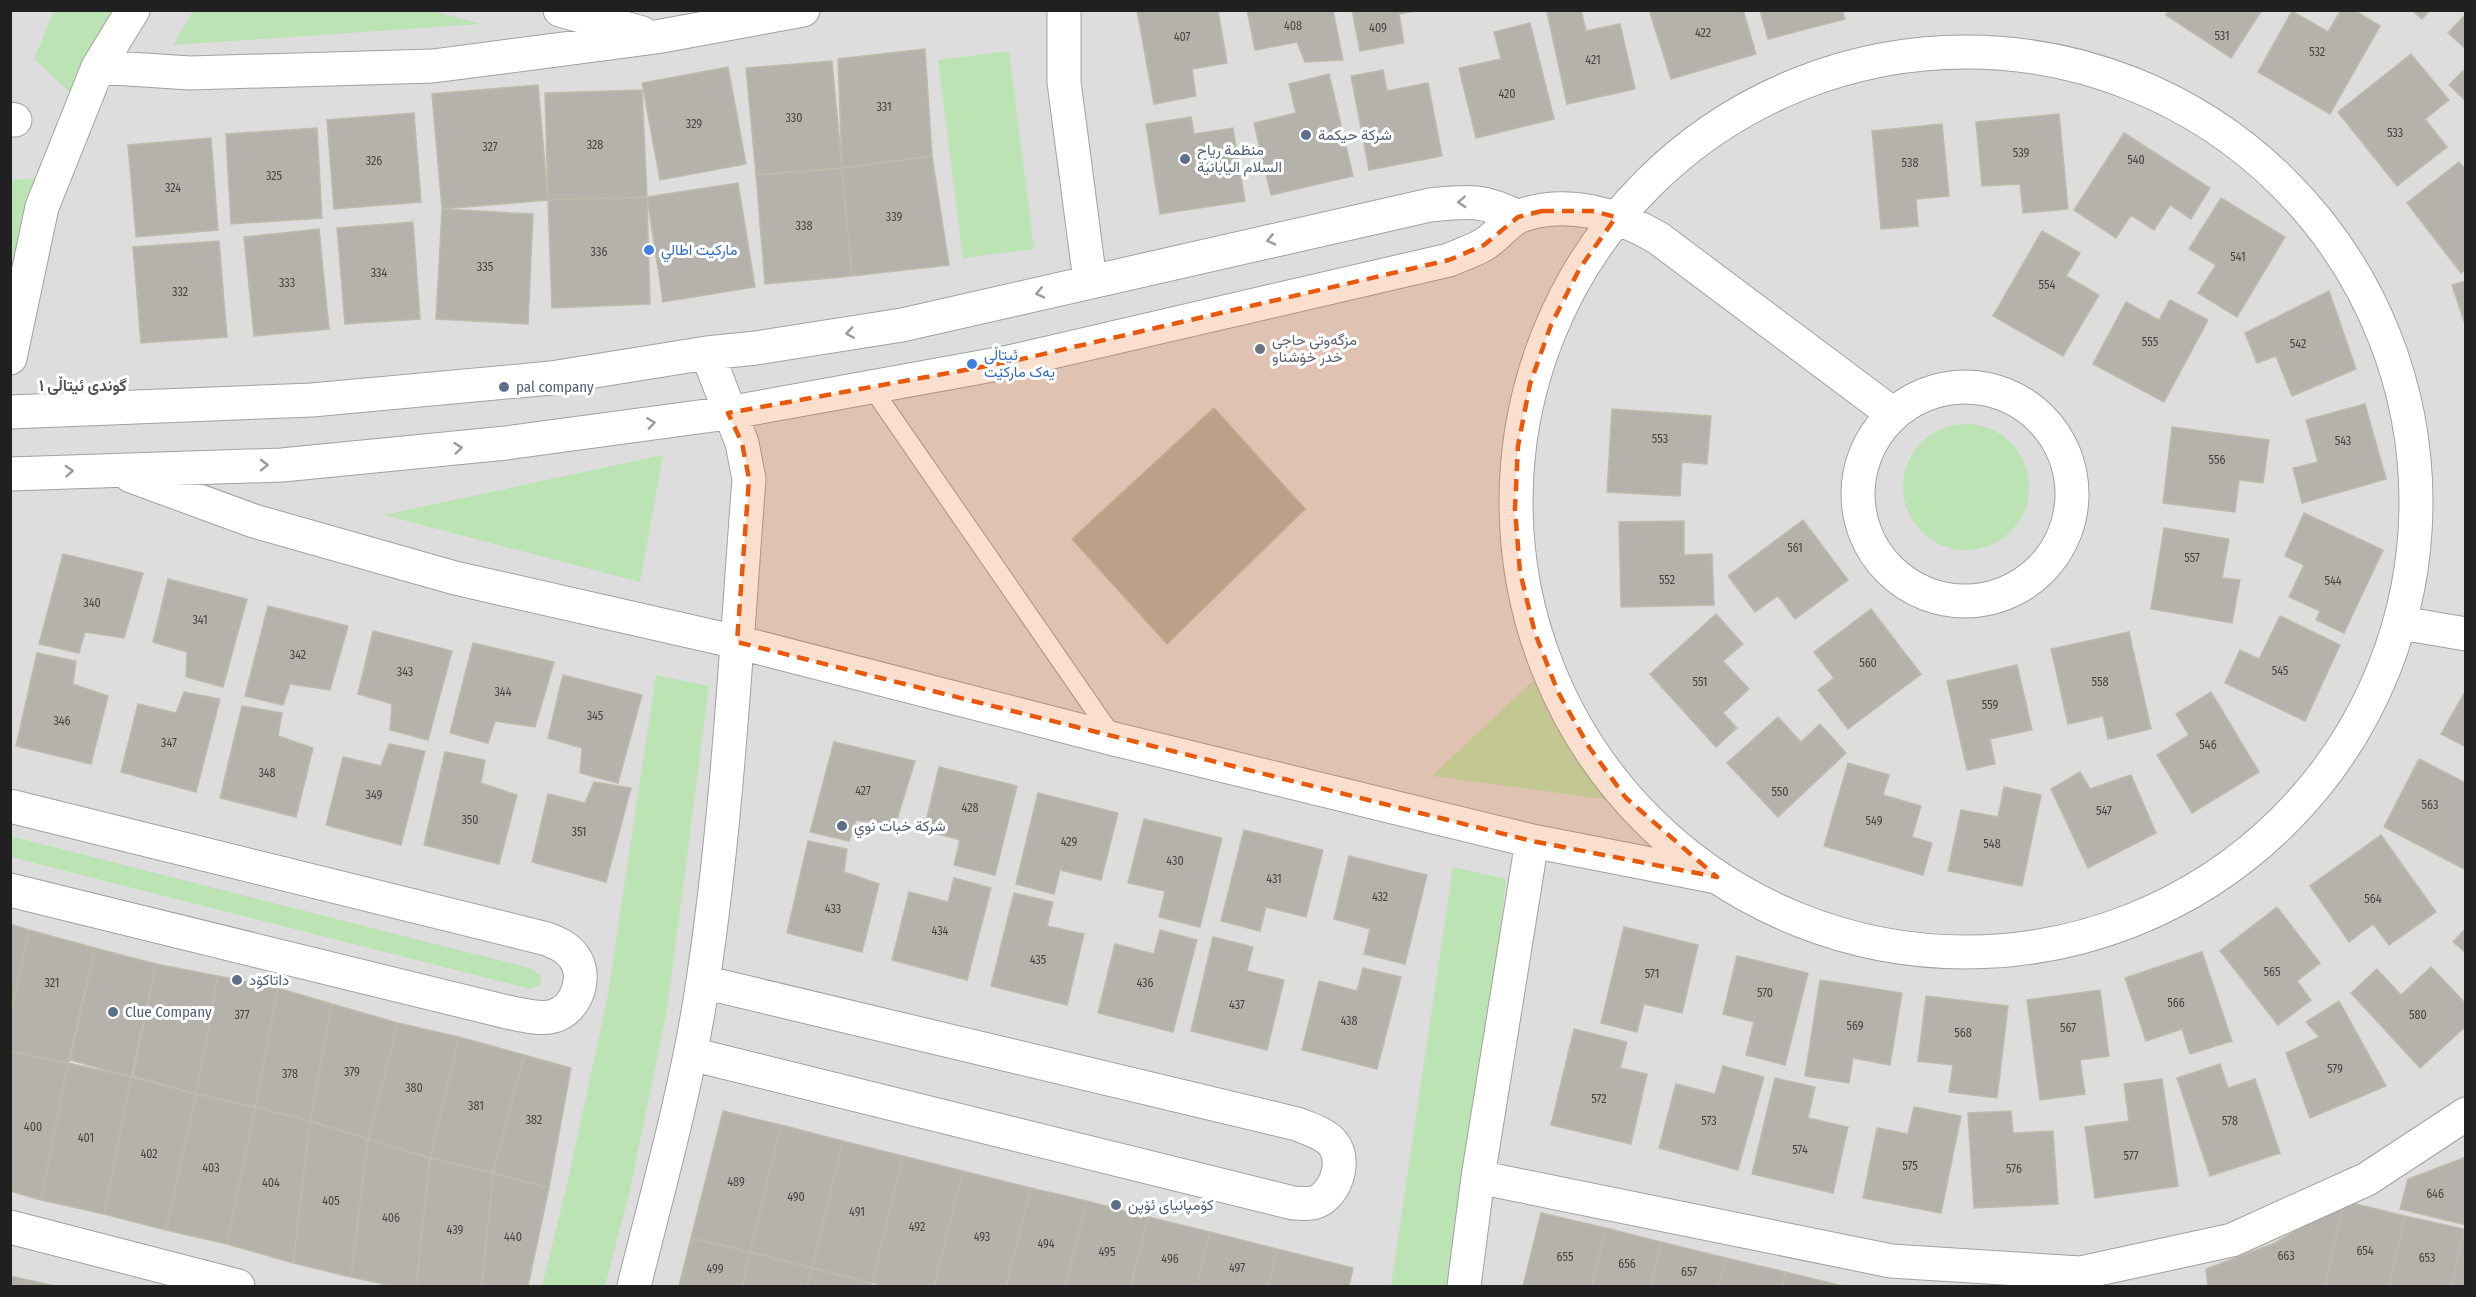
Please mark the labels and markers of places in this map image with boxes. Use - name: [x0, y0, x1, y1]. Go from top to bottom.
- place label: شركة حيكمة: [1318, 126, 1392, 144]
- marker: شركة حيكمة: [1299, 128, 1313, 142]
- place label: منظمة رياح السلام اليابانية: [1197, 141, 1282, 177]
- marker: منظمة رياح السلام اليابانية: [1178, 152, 1192, 166]
- place label: ماركيت اطالي: [661, 241, 737, 263]
- marker: ماركيت اطالي: [642, 243, 656, 257]
- place label: مزگه‌وتی حاجی خدر خۆشناو: [1272, 331, 1357, 366]
- marker: مزگه‌وتی حاجی خدر خۆشناو: [1253, 342, 1267, 356]
- place label: ئیتاڵی یەک مارکێت: [984, 346, 1055, 381]
- marker: ئیتاڵی یەک مارکێت: [965, 357, 979, 371]
- place label: pal company: [516, 378, 594, 396]
- marker: pal company: [497, 380, 511, 394]
- place label: شركة خبات نوي: [854, 817, 946, 839]
- marker: شركة خبات نوي: [835, 819, 849, 833]
- place label: داتاکۆد: [249, 971, 289, 989]
- marker: داتاکۆد: [230, 973, 244, 987]
- place label: Clue Company: [125, 1003, 212, 1021]
- marker: Clue Company: [106, 1005, 120, 1019]
- place label: کۆمپانیای ئۆپن: [1128, 1196, 1214, 1215]
- marker: کۆمپانیای ئۆپن: [1109, 1198, 1123, 1212]

